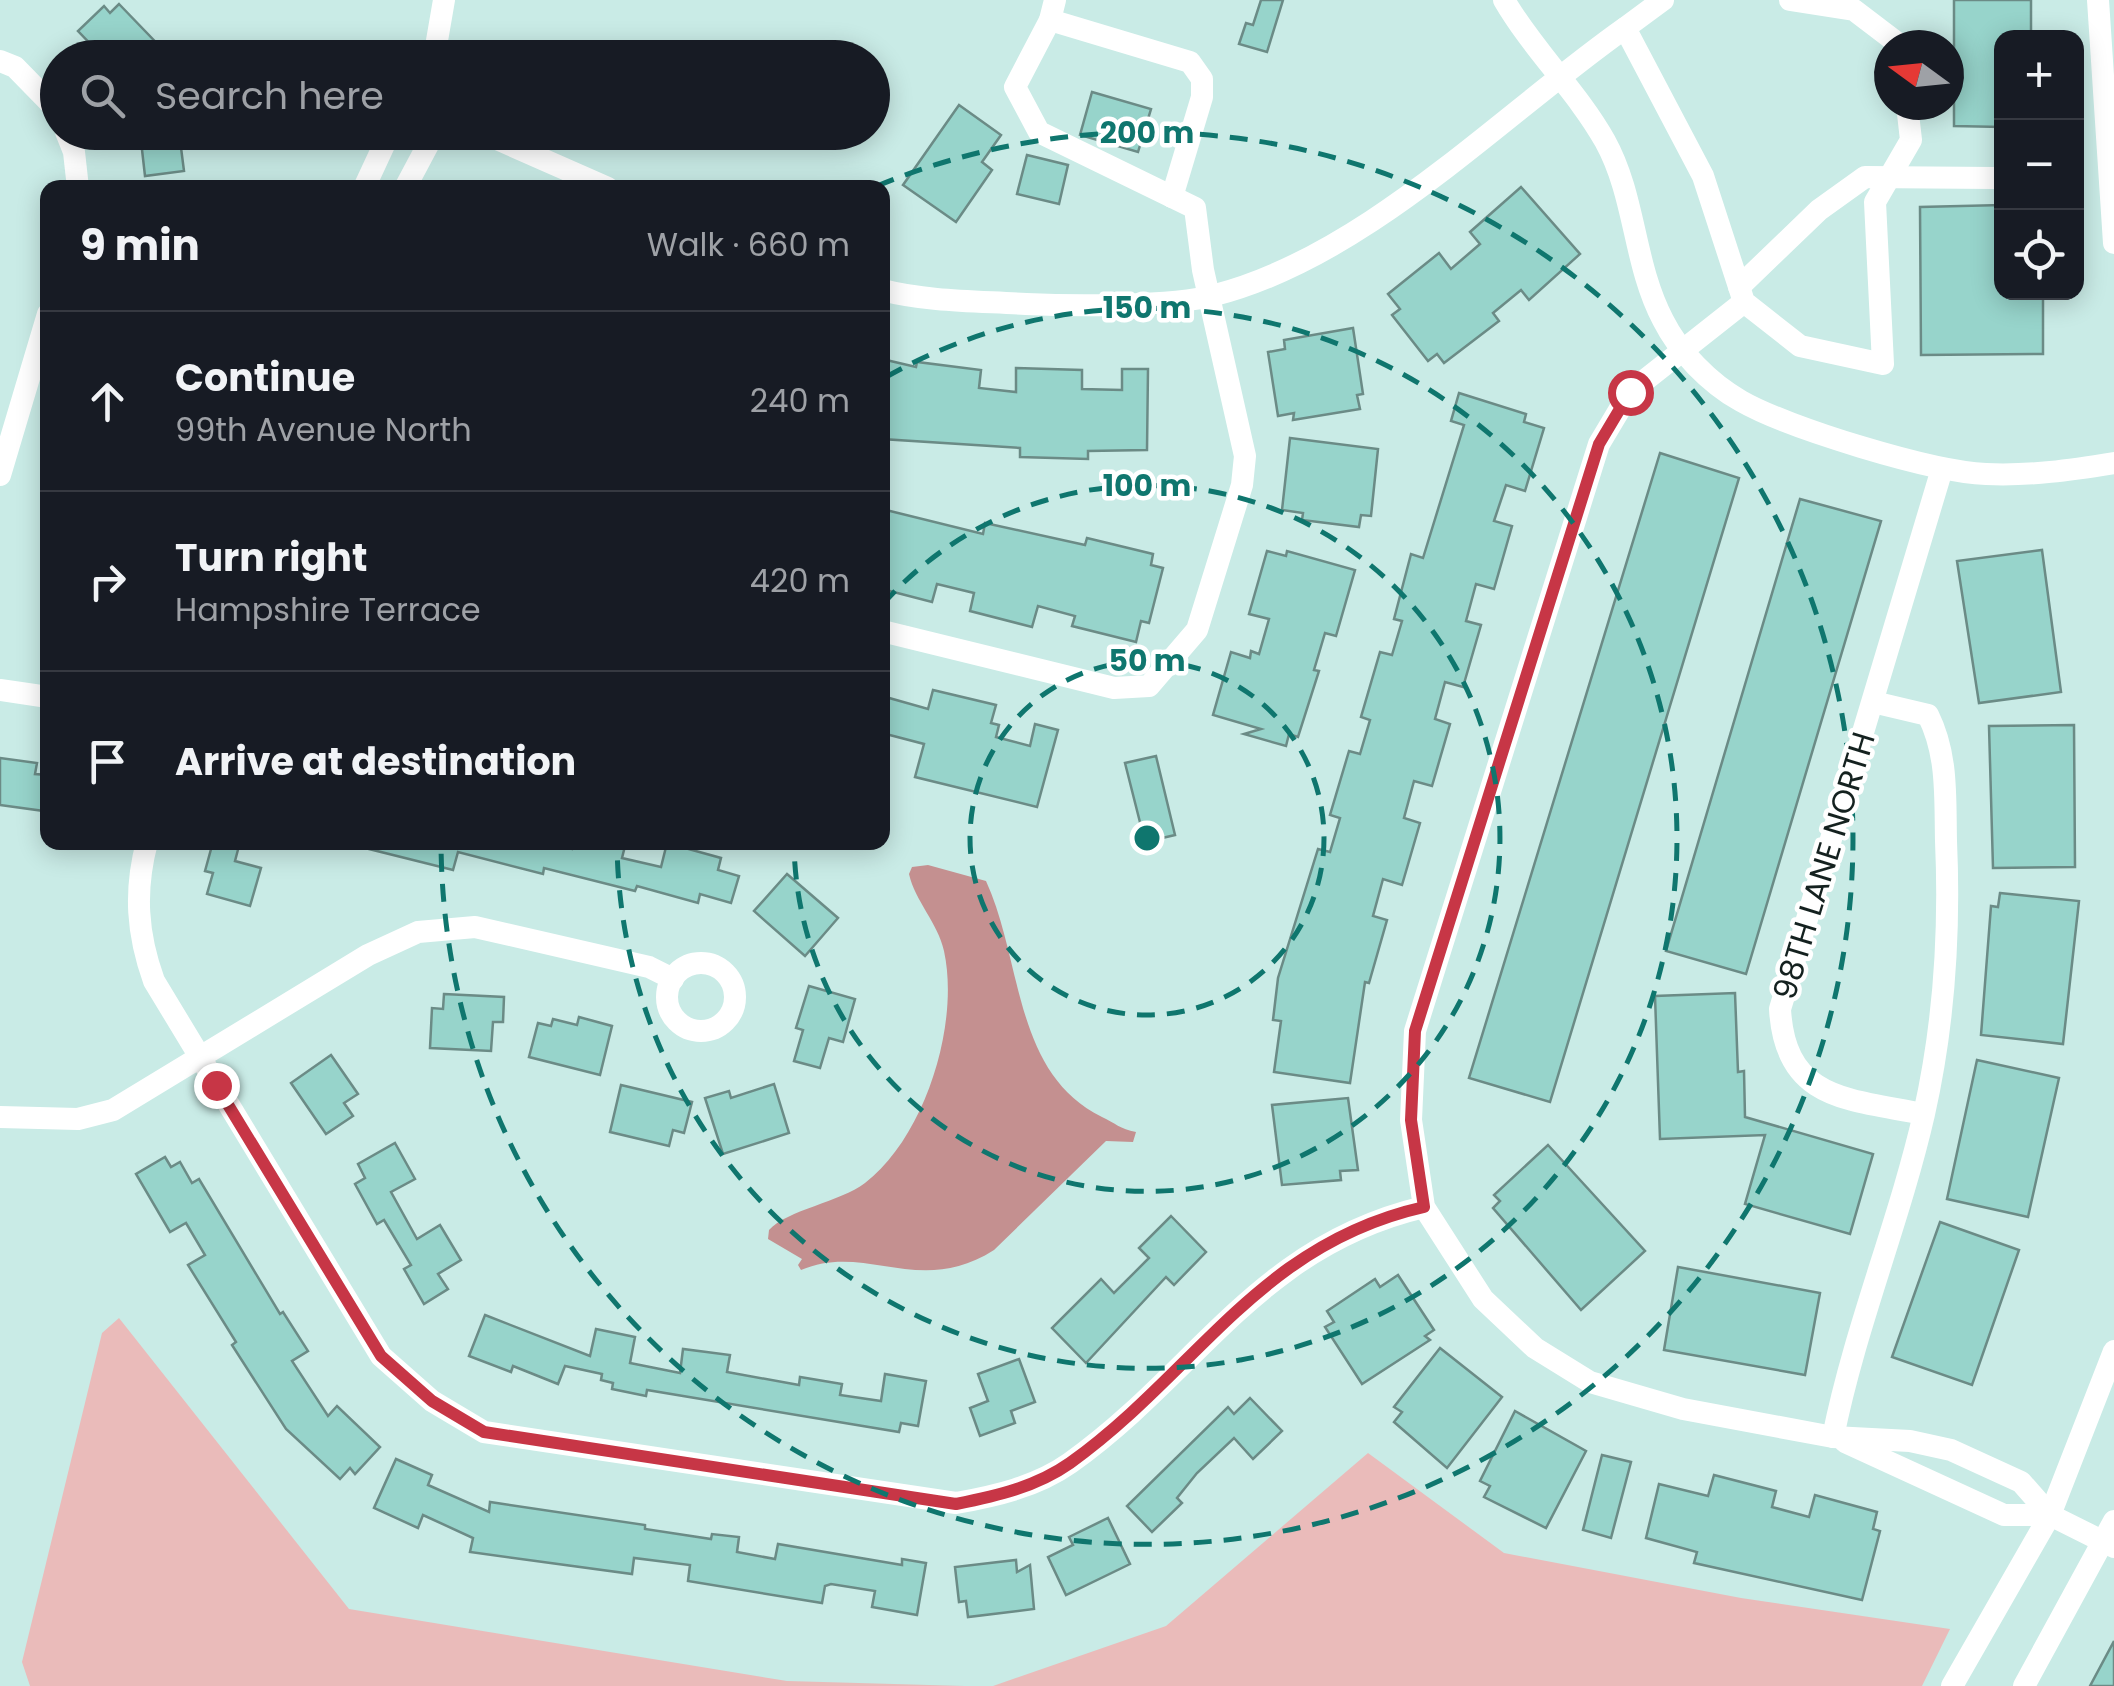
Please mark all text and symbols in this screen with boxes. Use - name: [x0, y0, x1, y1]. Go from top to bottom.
- north arrow: [1874, 30, 1964, 120]
- map controls: [1994, 30, 2084, 300]
- button: +: [1994, 30, 2084, 120]
- search box: [40, 40, 890, 150]
- icon: search: [75, 68, 130, 123]
- text: Search here: [155, 69, 384, 122]
- text: 200 m: [1100, 111, 1194, 154]
- button: −: [1994, 120, 2084, 210]
- button: locate: [1994, 210, 2084, 300]
- text: 9 min: [80, 216, 200, 275]
- text: Walk · 660 m: [647, 222, 850, 267]
- text: 150 m: [1103, 286, 1191, 329]
- text: Continue: [175, 351, 355, 404]
- route start: [1608, 370, 1654, 416]
- icon: ahead: [80, 374, 135, 429]
- text: 240 m: [750, 378, 850, 423]
- text: 99th Avenue North: [175, 407, 472, 452]
- text: 100 m: [1103, 464, 1191, 507]
- text: Turn right: [175, 531, 367, 584]
- icon: right: [80, 554, 135, 609]
- text: 420 m: [750, 558, 850, 603]
- text: Hampshire Terrace: [175, 587, 481, 632]
- text: 50 m: [1108, 639, 1186, 682]
- street label: 98TH LANE NORTH: [1761, 726, 1886, 1005]
- icon: arrive: [80, 734, 135, 789]
- text: Arrive at destination: [175, 735, 576, 788]
- centre of rings: [1129, 820, 1165, 856]
- route end: [194, 1063, 240, 1109]

